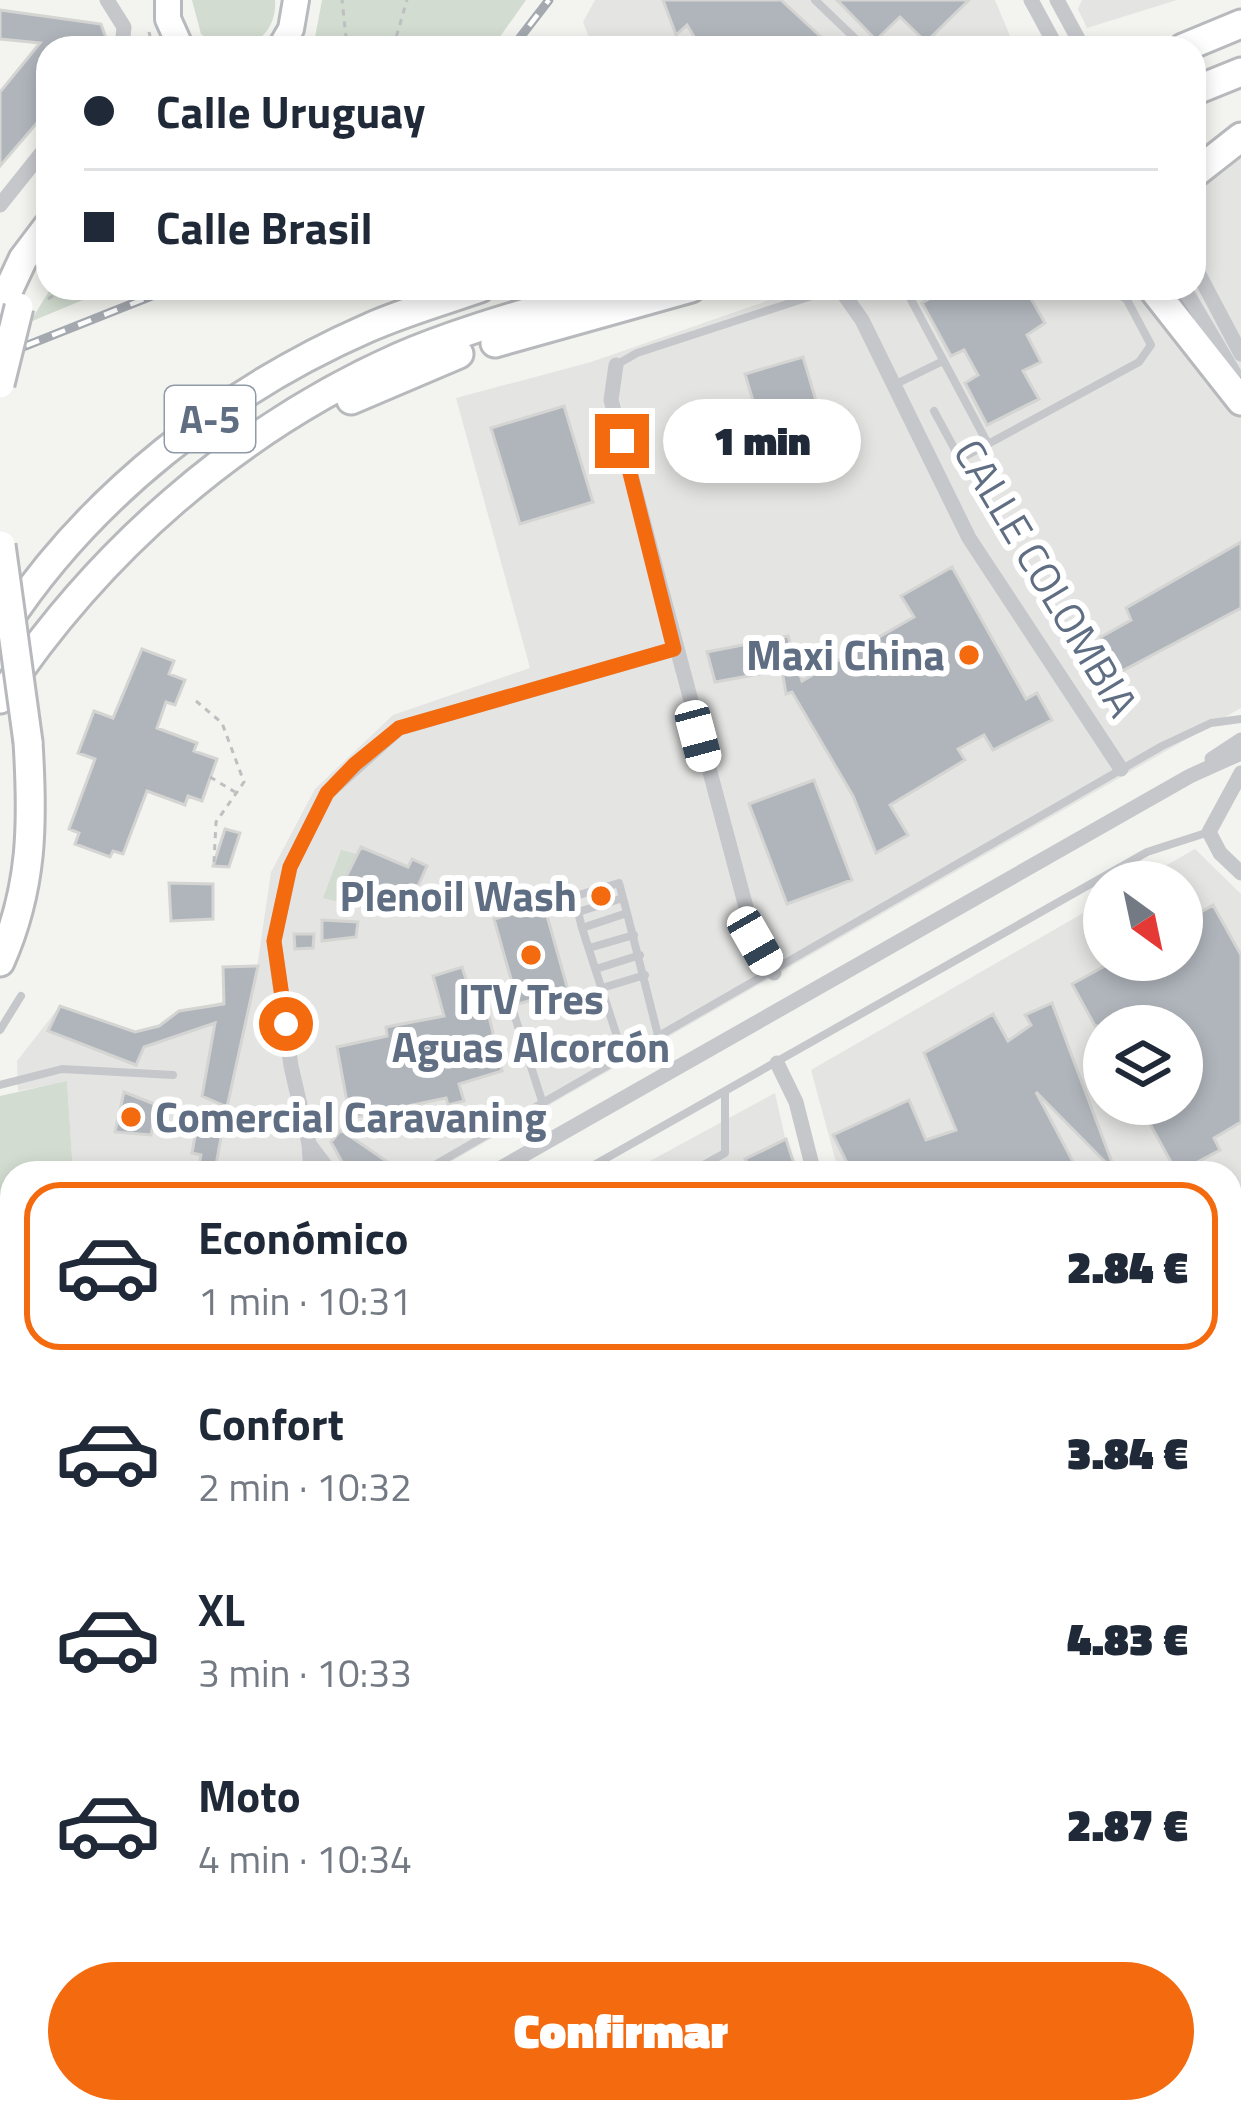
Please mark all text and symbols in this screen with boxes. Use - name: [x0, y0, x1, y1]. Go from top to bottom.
- text: Calle Uruguay: [156, 77, 426, 145]
- text: Calle Brasil: [156, 193, 373, 261]
- road number: A-5: [165, 386, 255, 452]
- callout: 1 min: [664, 399, 862, 483]
- text: 1 min: [714, 411, 810, 470]
- route end: [595, 414, 649, 468]
- street label: CALLE COLOMBIA: [939, 426, 1155, 729]
- place label: Maxi China: [746, 622, 945, 686]
- marker: Maxi China: [956, 642, 982, 668]
- car: [671, 697, 725, 775]
- north arrow: [1083, 861, 1203, 981]
- map controls: [1083, 861, 1203, 1125]
- place label: Plenoil Wash: [340, 863, 577, 927]
- marker: Plenoil Wash: [588, 883, 614, 909]
- car: [721, 901, 789, 981]
- marker: ITV Tres Aguas Alcorcón: [518, 942, 544, 968]
- place label: ITV Tres Aguas Alcorcón: [392, 966, 670, 1078]
- route start: [259, 997, 313, 1051]
- button: layers: [1083, 1005, 1203, 1125]
- place label: Comercial Caravaning: [155, 1084, 547, 1148]
- marker: Comercial Caravaning: [118, 1104, 144, 1130]
- text: Económico: [198, 1203, 409, 1271]
- icon: car: [54, 1212, 162, 1320]
- text: 2.84 €: [1067, 1232, 1188, 1300]
- text: 1 min · 10:31: [198, 1271, 412, 1330]
- text: Confort: [198, 1389, 344, 1457]
- icon: car: [54, 1398, 162, 1506]
- text: 3.84 €: [1067, 1418, 1188, 1486]
- text: 2 min · 10:32: [198, 1457, 412, 1516]
- text: XL: [198, 1575, 245, 1643]
- icon: car: [54, 1584, 162, 1692]
- text: 4.83 €: [1067, 1604, 1188, 1672]
- text: 3 min · 10:33: [198, 1643, 412, 1702]
- text: Moto: [198, 1761, 301, 1829]
- icon: car: [54, 1770, 162, 1878]
- text: 2.87 €: [1067, 1790, 1188, 1858]
- text: 4 min · 10:34: [198, 1829, 412, 1888]
- button: Confirmar: [48, 1962, 1194, 2100]

